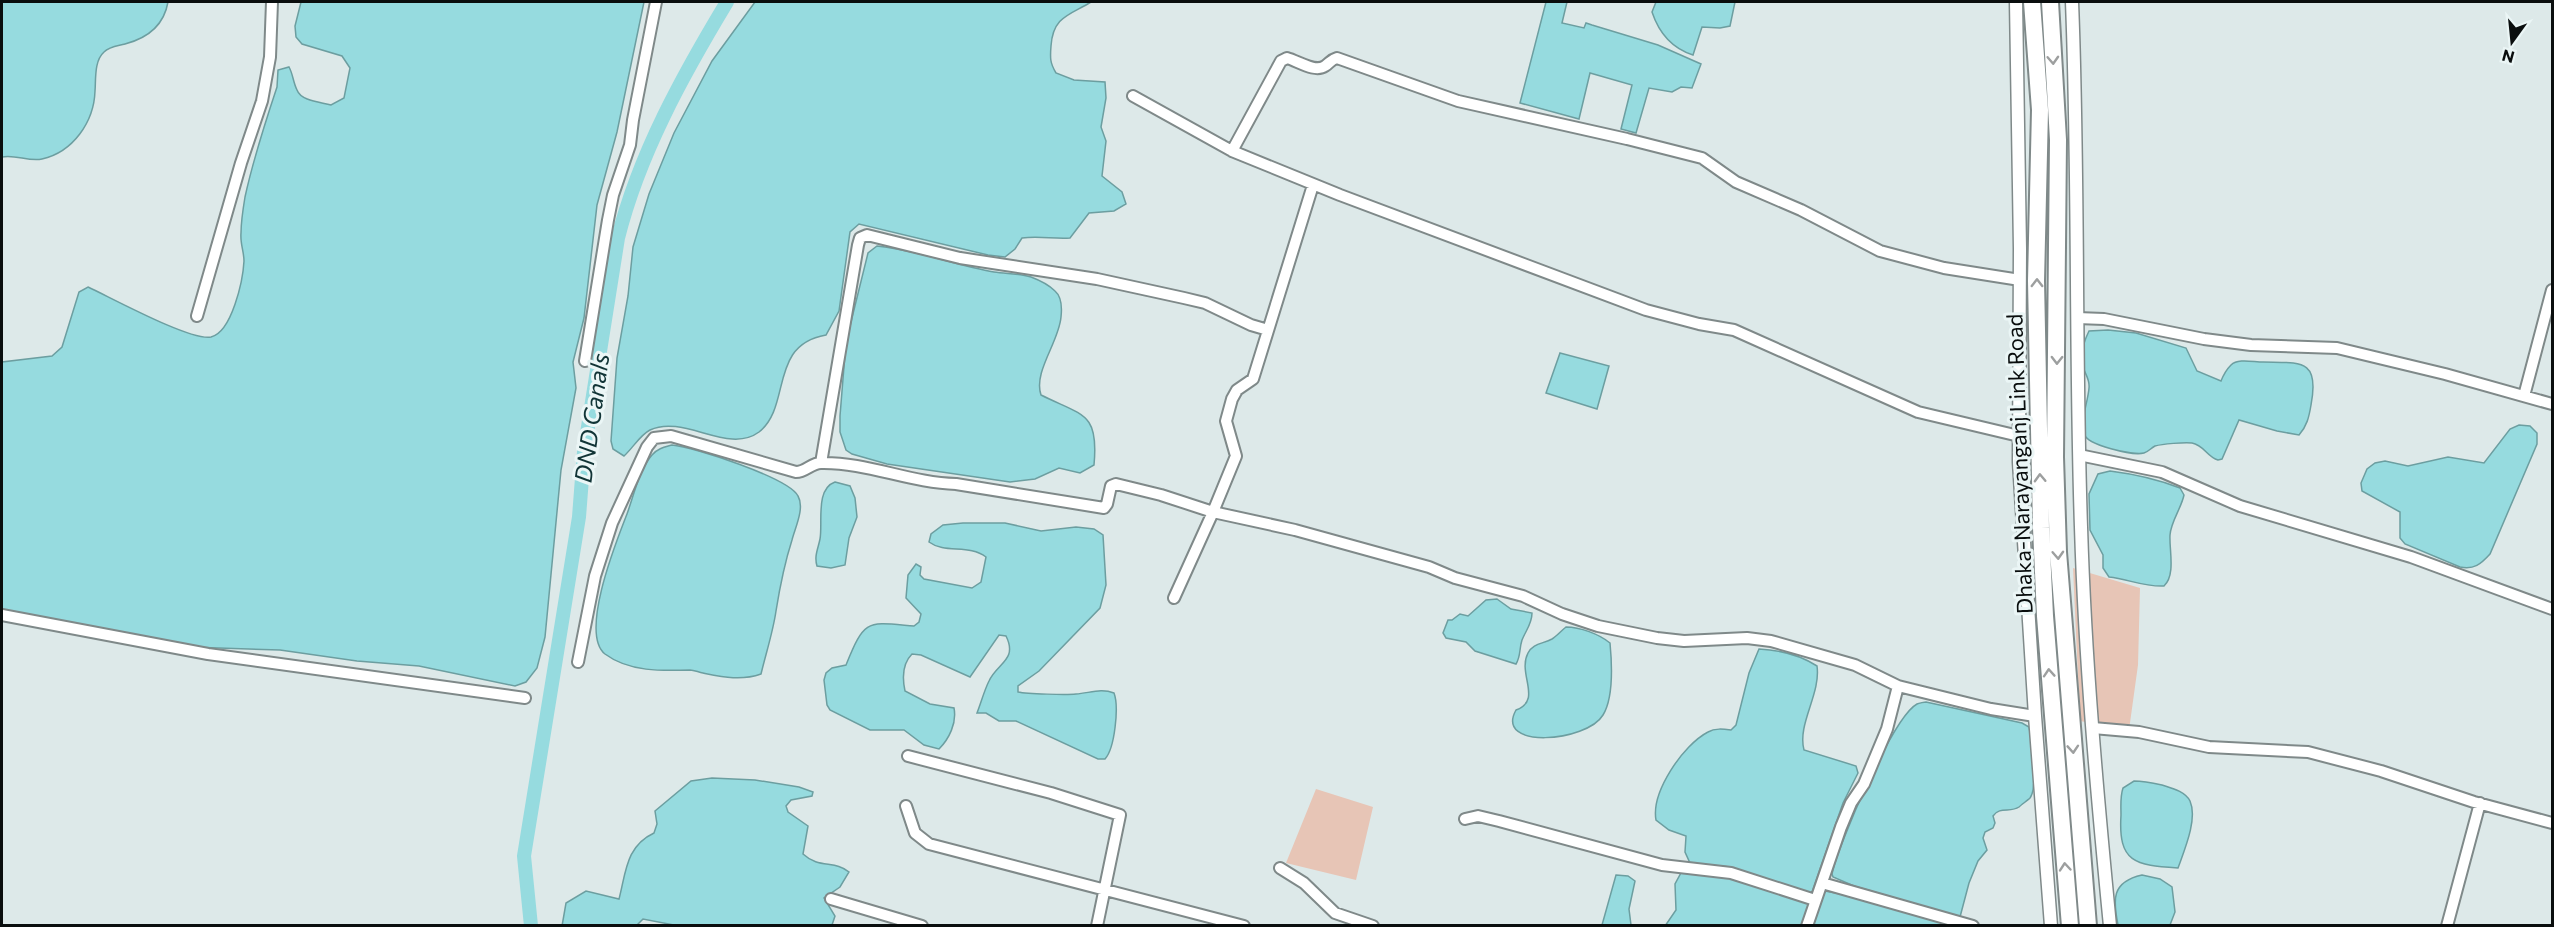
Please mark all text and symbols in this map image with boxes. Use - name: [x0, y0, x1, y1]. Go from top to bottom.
- north arrow: [2482, 12, 2542, 72]
- text: N: [2500, 46, 2516, 68]
- one-way arrow: [2047, 55, 2060, 64]
- one-way arrow: [2031, 279, 2043, 288]
- street label: Dhaka-Narayanganj Link Road: [2000, 313, 2038, 615]
- water label: DND Canals: [568, 351, 614, 485]
- one-way arrow: [2051, 355, 2063, 364]
- one-way arrow: [2033, 474, 2046, 483]
- one-way arrow: [2052, 550, 2065, 559]
- one-way arrow: [2043, 668, 2056, 677]
- one-way arrow: [2066, 745, 2079, 754]
- one-way arrow: [2059, 863, 2072, 872]

